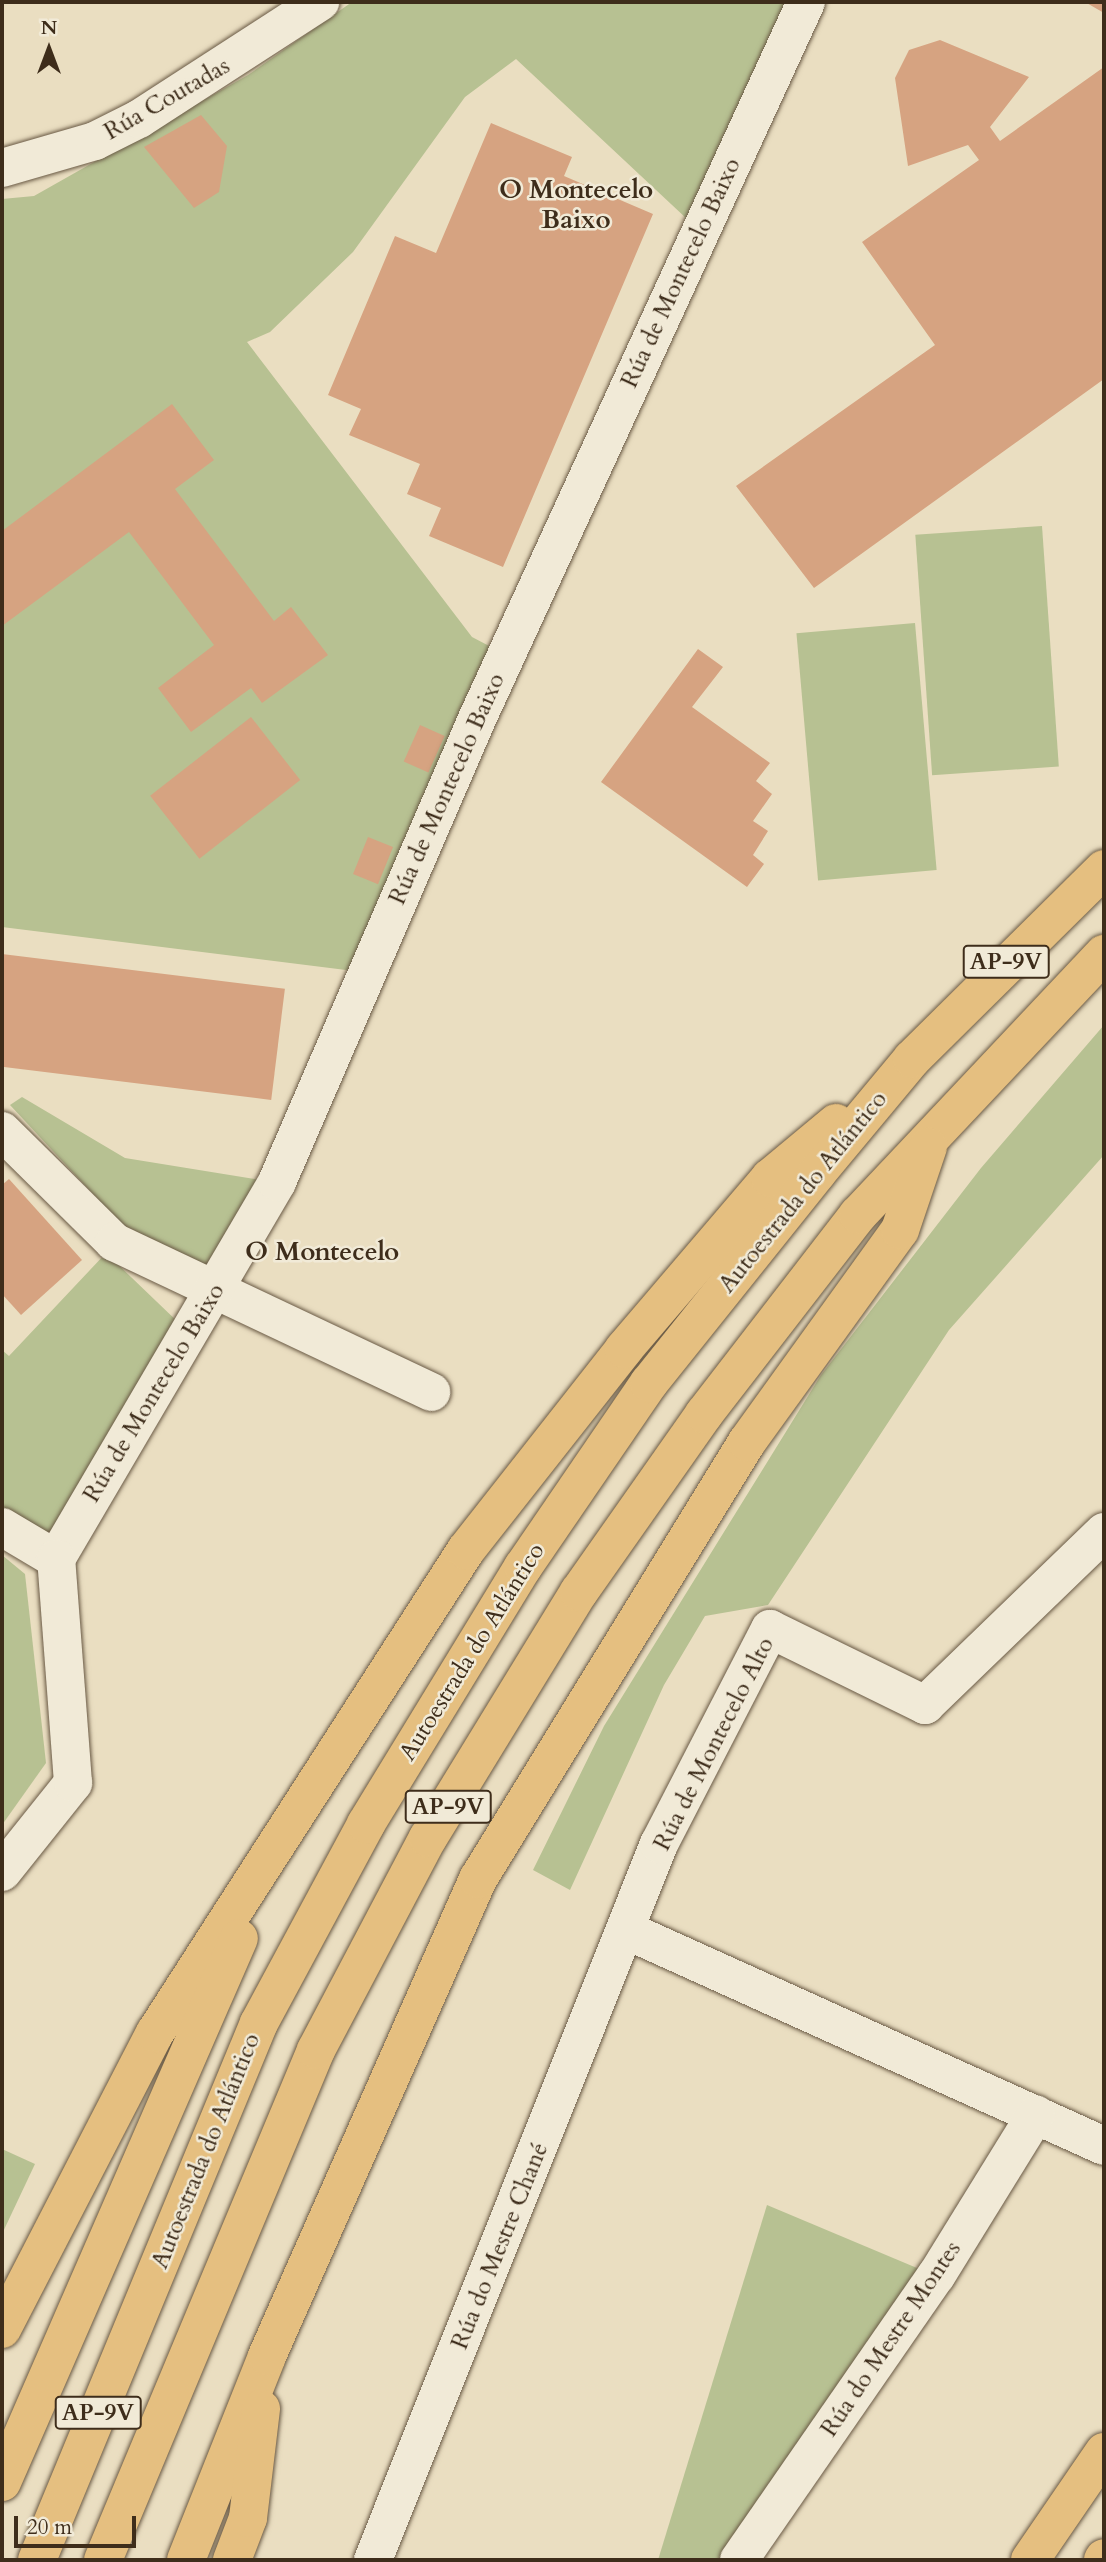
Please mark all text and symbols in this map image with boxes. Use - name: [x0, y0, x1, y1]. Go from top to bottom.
- north arrow: [14, 14, 84, 84]
- text: N: [41, 15, 57, 41]
- street label: Rúa Coutadas: [99, 51, 235, 147]
- street label: Rúa de Montecelo Baixo: [615, 154, 747, 392]
- district label: O Montecelo Baixo: [499, 174, 653, 235]
- street label: Rúa de Montecelo Baixo: [383, 669, 511, 909]
- road number: AP-9V: [962, 942, 1050, 981]
- street label: Autoestrada do Atlántico: [713, 1085, 893, 1299]
- district label: O Montecelo: [245, 1236, 399, 1268]
- street label: Rúa de Montecelo Baixo: [77, 1278, 231, 1508]
- street label: Autoestrada do Atlántico: [393, 1538, 551, 1766]
- street label: Rúa de Montecelo Alto: [648, 1633, 780, 1855]
- road number: AP-9V: [404, 1788, 492, 1826]
- street label: Autoestrada do Atlántico: [146, 2029, 266, 2273]
- street label: Rúa do Mestre Chané: [445, 2138, 555, 2354]
- street label: Rúa do Mestre Montes: [815, 2236, 967, 2442]
- road number: AP-9V: [54, 2394, 142, 2432]
- scale bar: [18, 2502, 140, 2546]
- text: 20 m: [27, 2513, 72, 2542]

